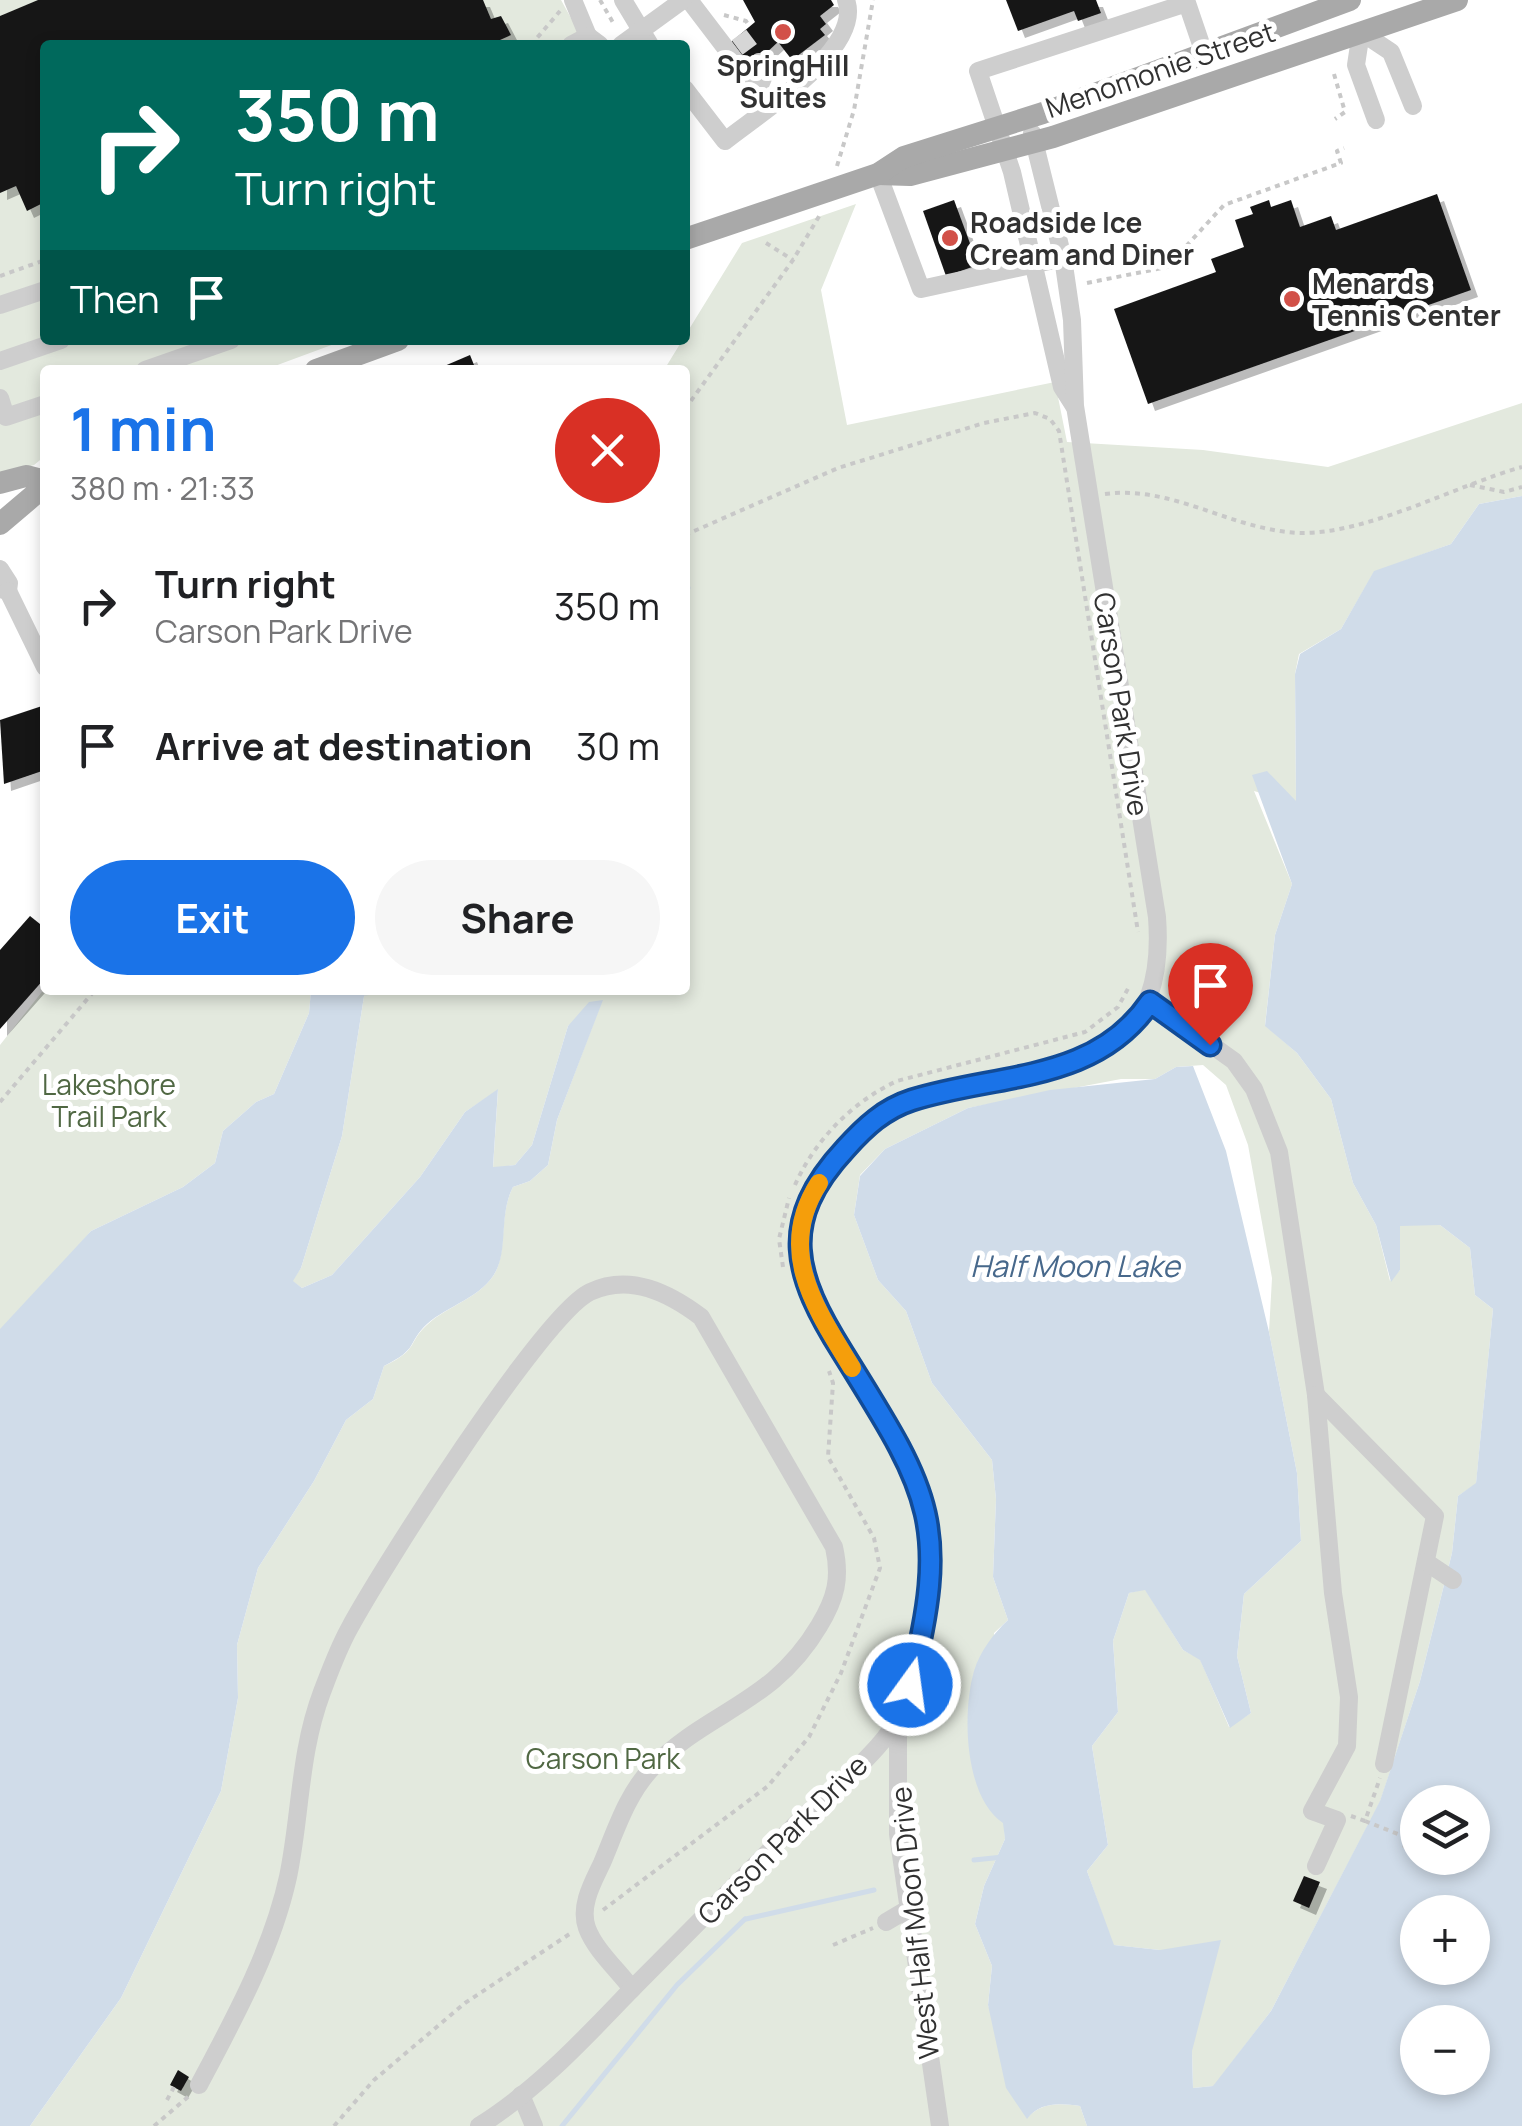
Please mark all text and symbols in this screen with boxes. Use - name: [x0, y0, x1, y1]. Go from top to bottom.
- street label: Menomonie Street: [1040, 12, 1280, 126]
- marker: SpringHill Suites: [772, 21, 794, 43]
- place label: SpringHill Suites: [716, 46, 850, 116]
- text: 350 m: [235, 66, 440, 162]
- icon: right: [70, 80, 200, 210]
- text: Turn right: [235, 157, 436, 219]
- place label: Roadside Ice Cream and Diner: [970, 203, 1194, 273]
- marker: Roadside Ice Cream and Diner: [939, 227, 961, 249]
- place label: Menards Tennis Center: [1312, 264, 1501, 334]
- icon: arrive: [179, 270, 234, 325]
- text: Then: [70, 272, 159, 324]
- marker: Menards Tennis Center: [1281, 288, 1303, 310]
- text: 1 min: [70, 387, 217, 469]
- button: close: [555, 398, 660, 503]
- text: 380 m · 21:33: [70, 466, 255, 510]
- text: Turn right: [155, 557, 336, 609]
- icon: right: [70, 578, 125, 633]
- text: 350 m: [554, 579, 660, 631]
- street label: Carson Park Drive: [1086, 590, 1158, 818]
- text: Carson Park Drive: [155, 609, 413, 653]
- icon: arrive: [70, 718, 125, 773]
- text: Arrive at destination: [155, 719, 532, 771]
- text: 30 m: [576, 719, 660, 771]
- button: Exit: [70, 860, 355, 975]
- button: Share: [375, 860, 660, 975]
- pin: [1168, 943, 1253, 1046]
- icon: arrive: [1183, 958, 1238, 1013]
- park label: Lakeshore Trail Park: [42, 1065, 176, 1135]
- water label: Half Moon Lake: [970, 1245, 1181, 1286]
- position arrow: [858, 1633, 962, 1737]
- park label: Carson Park: [526, 1739, 681, 1777]
- street label: Carson Park Drive: [689, 1746, 875, 1932]
- street label: West Half Moon Drive: [881, 1785, 947, 2061]
- map controls: [1400, 1785, 1490, 2095]
- button: layers: [1400, 1785, 1490, 1875]
- button: +: [1400, 1895, 1490, 1985]
- button: −: [1400, 2005, 1490, 2095]

